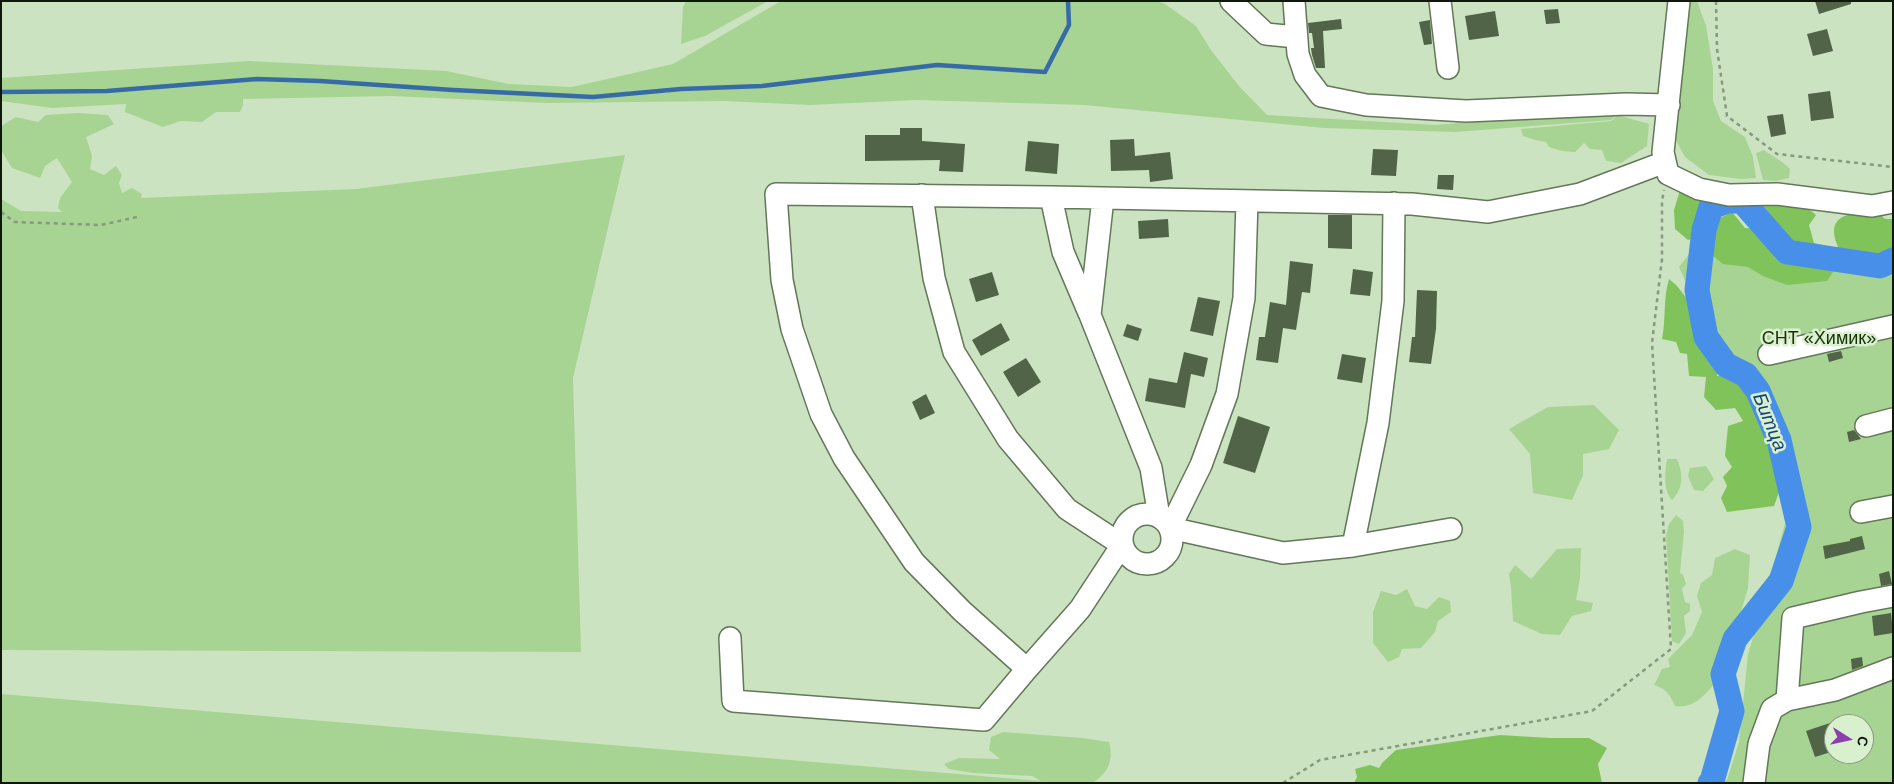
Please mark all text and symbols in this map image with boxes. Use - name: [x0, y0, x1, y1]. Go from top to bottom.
- park label: СНТ «Химик»: [1762, 328, 1876, 350]
- water label: Битца: [1747, 390, 1791, 454]
- north arrow: [1824, 714, 1874, 764]
- text: С: [1854, 735, 1872, 748]

